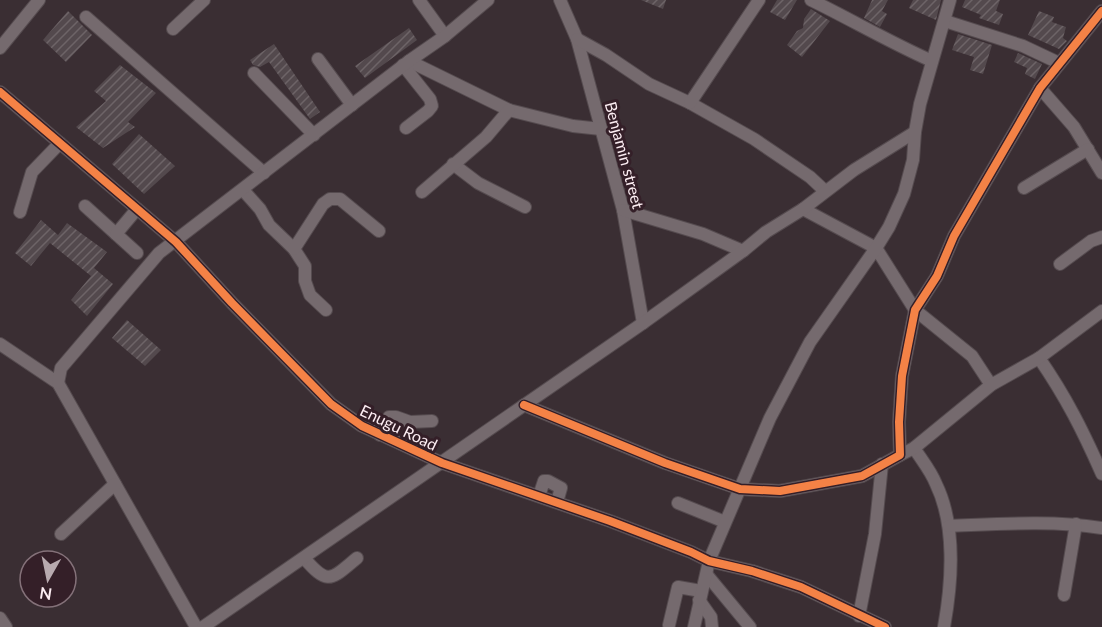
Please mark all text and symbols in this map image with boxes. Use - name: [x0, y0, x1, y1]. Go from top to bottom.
- street label: Benjamin street: [602, 99, 648, 211]
- street label: Enugu Road: [357, 400, 441, 454]
- north arrow: [18, 549, 78, 609]
- text: N: [38, 584, 53, 605]

